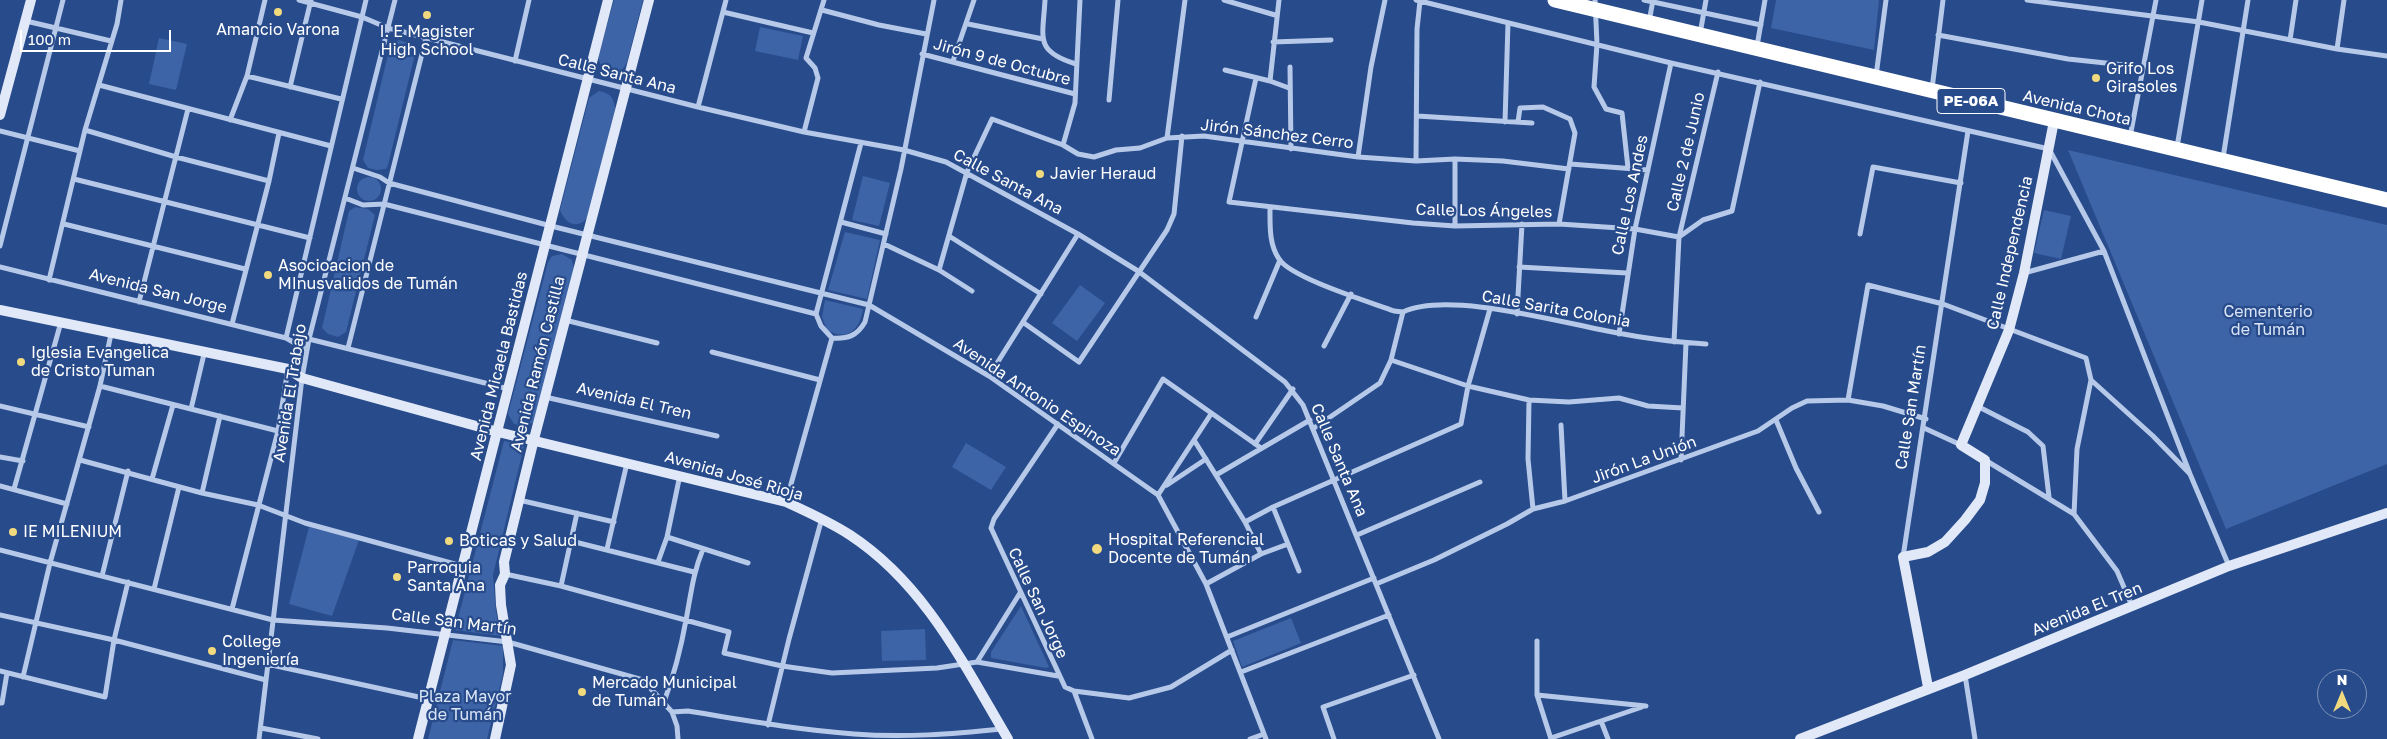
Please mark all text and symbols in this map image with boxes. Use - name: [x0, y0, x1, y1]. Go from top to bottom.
- marker: Amancio Varona: [272, 6, 284, 18]
- marker: I. E Magister High School: [421, 9, 433, 21]
- scale bar: [22, 20, 174, 52]
- place label: Amancio Varona: [216, 20, 340, 40]
- place label: I. E Magister High School: [380, 22, 474, 60]
- text: 100 m: [28, 30, 71, 48]
- street label: Jirón 9 de Octubre: [931, 34, 1073, 90]
- street label: Calle Santa Ana: [556, 50, 678, 98]
- place label: Grifo Los Girasoles: [2106, 59, 2177, 97]
- marker: Grifo Los Girasoles: [2090, 72, 2102, 84]
- street label: Avenida Chota: [2021, 86, 2133, 130]
- road number: PE-06A: [1937, 88, 2005, 114]
- street label: Calle 2 de Junio: [1663, 90, 1709, 214]
- street label: Jirón Sánchez Cerro: [1199, 115, 1355, 153]
- street label: Calle Los Andes: [1608, 133, 1652, 257]
- street label: Calle Santa Ana: [950, 145, 1066, 219]
- place label: Javier Heraud: [1050, 164, 1156, 184]
- marker: Javier Heraud: [1034, 168, 1046, 180]
- street label: Calle Independencia: [1983, 174, 2037, 332]
- street label: Calle Los Ángeles: [1415, 200, 1553, 222]
- place label: Asocioacion de MInusvalidos de Tumán: [278, 256, 458, 294]
- street label: Avenida San Jorge: [87, 265, 229, 317]
- marker: Asocioacion de MInusvalidos de Tumán: [262, 269, 274, 281]
- street label: Avenida Micaela Bastidas: [466, 269, 532, 463]
- street label: Avenida Ramón Castilla: [507, 274, 569, 454]
- street label: Calle Sarita Colonia: [1480, 286, 1632, 332]
- park label: Cementerio de Tumán: [2223, 302, 2313, 340]
- street label: Avenida El Trabajo: [270, 322, 310, 464]
- street label: Avenida Antonio Espinoza: [950, 334, 1124, 460]
- place label: Iglesia Evangelica de Cristo Tuman: [31, 343, 169, 381]
- street label: Calle San Martín: [1892, 343, 1930, 471]
- marker: Iglesia Evangelica de Cristo Tuman: [15, 356, 27, 368]
- street label: Avenida El Tren: [575, 378, 693, 424]
- street label: Calle Santa Ana: [1306, 400, 1372, 520]
- street label: Jirón La Unión: [1589, 432, 1699, 488]
- street label: Avenida José Rioja: [663, 447, 805, 505]
- place label: IE MILENIUM: [23, 522, 122, 542]
- marker: IE MILENIUM: [7, 526, 19, 538]
- place label: Hospital Referencial Docente de Tumán: [1108, 530, 1264, 568]
- place label: Boticas y Salud: [459, 531, 577, 551]
- marker: Boticas y Salud: [443, 535, 455, 547]
- marker: Hospital Referencial Docente de Tumán: [1090, 542, 1104, 556]
- street label: Calle San Jorge: [1004, 545, 1072, 661]
- place label: Parroquia Santa Ana: [407, 558, 485, 596]
- marker: Parroquia Santa Ana: [391, 571, 403, 583]
- street label: Avenida El Tren: [2029, 578, 2145, 640]
- street label: Calle San Martín: [390, 605, 518, 639]
- place label: College Ingeniería: [222, 632, 299, 670]
- marker: College Ingeniería: [206, 645, 218, 657]
- north arrow: [2317, 669, 2367, 719]
- text: N: [2337, 671, 2347, 688]
- place label: Mercado Municipal de Tumán: [592, 673, 737, 711]
- marker: Mercado Municipal de Tumán: [576, 686, 588, 698]
- park label: Plaza Mayor de Tumán: [419, 687, 511, 725]

